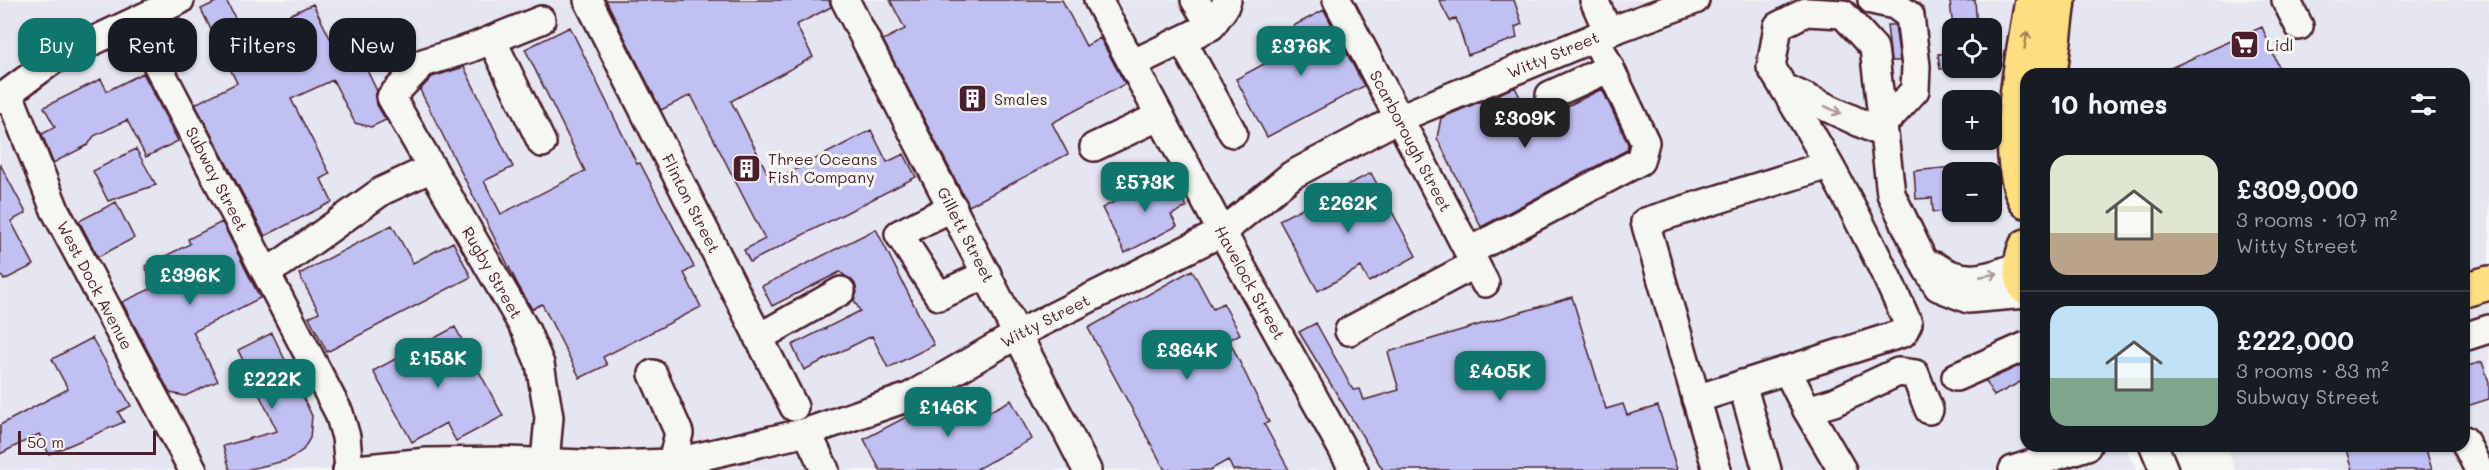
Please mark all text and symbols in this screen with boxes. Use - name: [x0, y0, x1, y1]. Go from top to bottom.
- chip: Buy: [18, 18, 96, 72]
- chip: Rent: [108, 18, 197, 72]
- chip: Filters: [209, 18, 317, 72]
- chip: New: [329, 18, 416, 72]
- map controls: [1942, 18, 2002, 222]
- button: locate: [1942, 18, 2002, 78]
- pin: £376K: [1259, 26, 1343, 77]
- street label: Witty Street: [1504, 26, 1602, 82]
- supermarket icon: Lidl: [2229, 29, 2261, 61]
- one-way arrow: [2020, 31, 2031, 51]
- text: £376K: [1271, 32, 1331, 58]
- place label: Lidl: [2266, 34, 2293, 55]
- street label: Scarborough Street: [1365, 66, 1457, 215]
- building icon: Smales: [957, 83, 989, 115]
- text: 10 homes: [2050, 87, 2168, 121]
- place label: Smales: [994, 88, 1047, 109]
- icon: filters: [2407, 88, 2440, 121]
- button: +: [1942, 90, 2002, 150]
- pin: £309K: [1483, 98, 1567, 149]
- text: £309K: [1494, 104, 1556, 130]
- one-way arrow: [1824, 105, 1842, 117]
- street label: Subway Street: [181, 123, 253, 234]
- place label: Three Oceans Fish Company: [768, 148, 878, 187]
- street label: Flinton Street: [658, 150, 725, 256]
- building icon: Three Oceans Fish Company: [731, 152, 763, 184]
- pin: £573K: [1103, 162, 1187, 213]
- button: −: [1942, 162, 2002, 222]
- text: £573K: [1115, 168, 1175, 194]
- text: £309,000: [2236, 172, 2358, 206]
- icon: home: [2098, 179, 2170, 251]
- street label: Gillett Street: [933, 183, 1000, 286]
- pin: £262K: [1306, 183, 1390, 234]
- text: £262K: [1318, 189, 1378, 215]
- text: 3 rooms · 107 m²: [2236, 206, 2397, 232]
- street label: West Dock Avenue: [53, 217, 138, 353]
- street label: Rugby Street: [458, 222, 528, 322]
- street label: Havelock Street: [1210, 222, 1291, 343]
- text: Witty Street: [2236, 232, 2358, 258]
- pin: £396K: [148, 255, 232, 306]
- text: £396K: [159, 261, 221, 287]
- one-way arrow: [1979, 269, 1998, 280]
- street label: Witty Street: [996, 289, 1093, 352]
- text: £222,000: [2236, 323, 2354, 357]
- pin: £364K: [1145, 330, 1229, 381]
- icon: home: [2098, 330, 2170, 402]
- text: £364K: [1156, 336, 1218, 362]
- pin: £158K: [396, 338, 480, 389]
- text: £158K: [409, 344, 467, 370]
- pin: £405K: [1458, 351, 1542, 402]
- text: £405K: [1469, 357, 1531, 383]
- text: 3 rooms · 83 m²: [2236, 357, 2389, 383]
- pin: £222K: [230, 359, 314, 410]
- text: £222K: [242, 365, 302, 391]
- text: Subway Street: [2236, 383, 2379, 409]
- pin: £146K: [906, 387, 990, 438]
- text: £146K: [918, 393, 978, 419]
- scale bar: [18, 428, 156, 456]
- text: 50 m: [27, 431, 64, 452]

